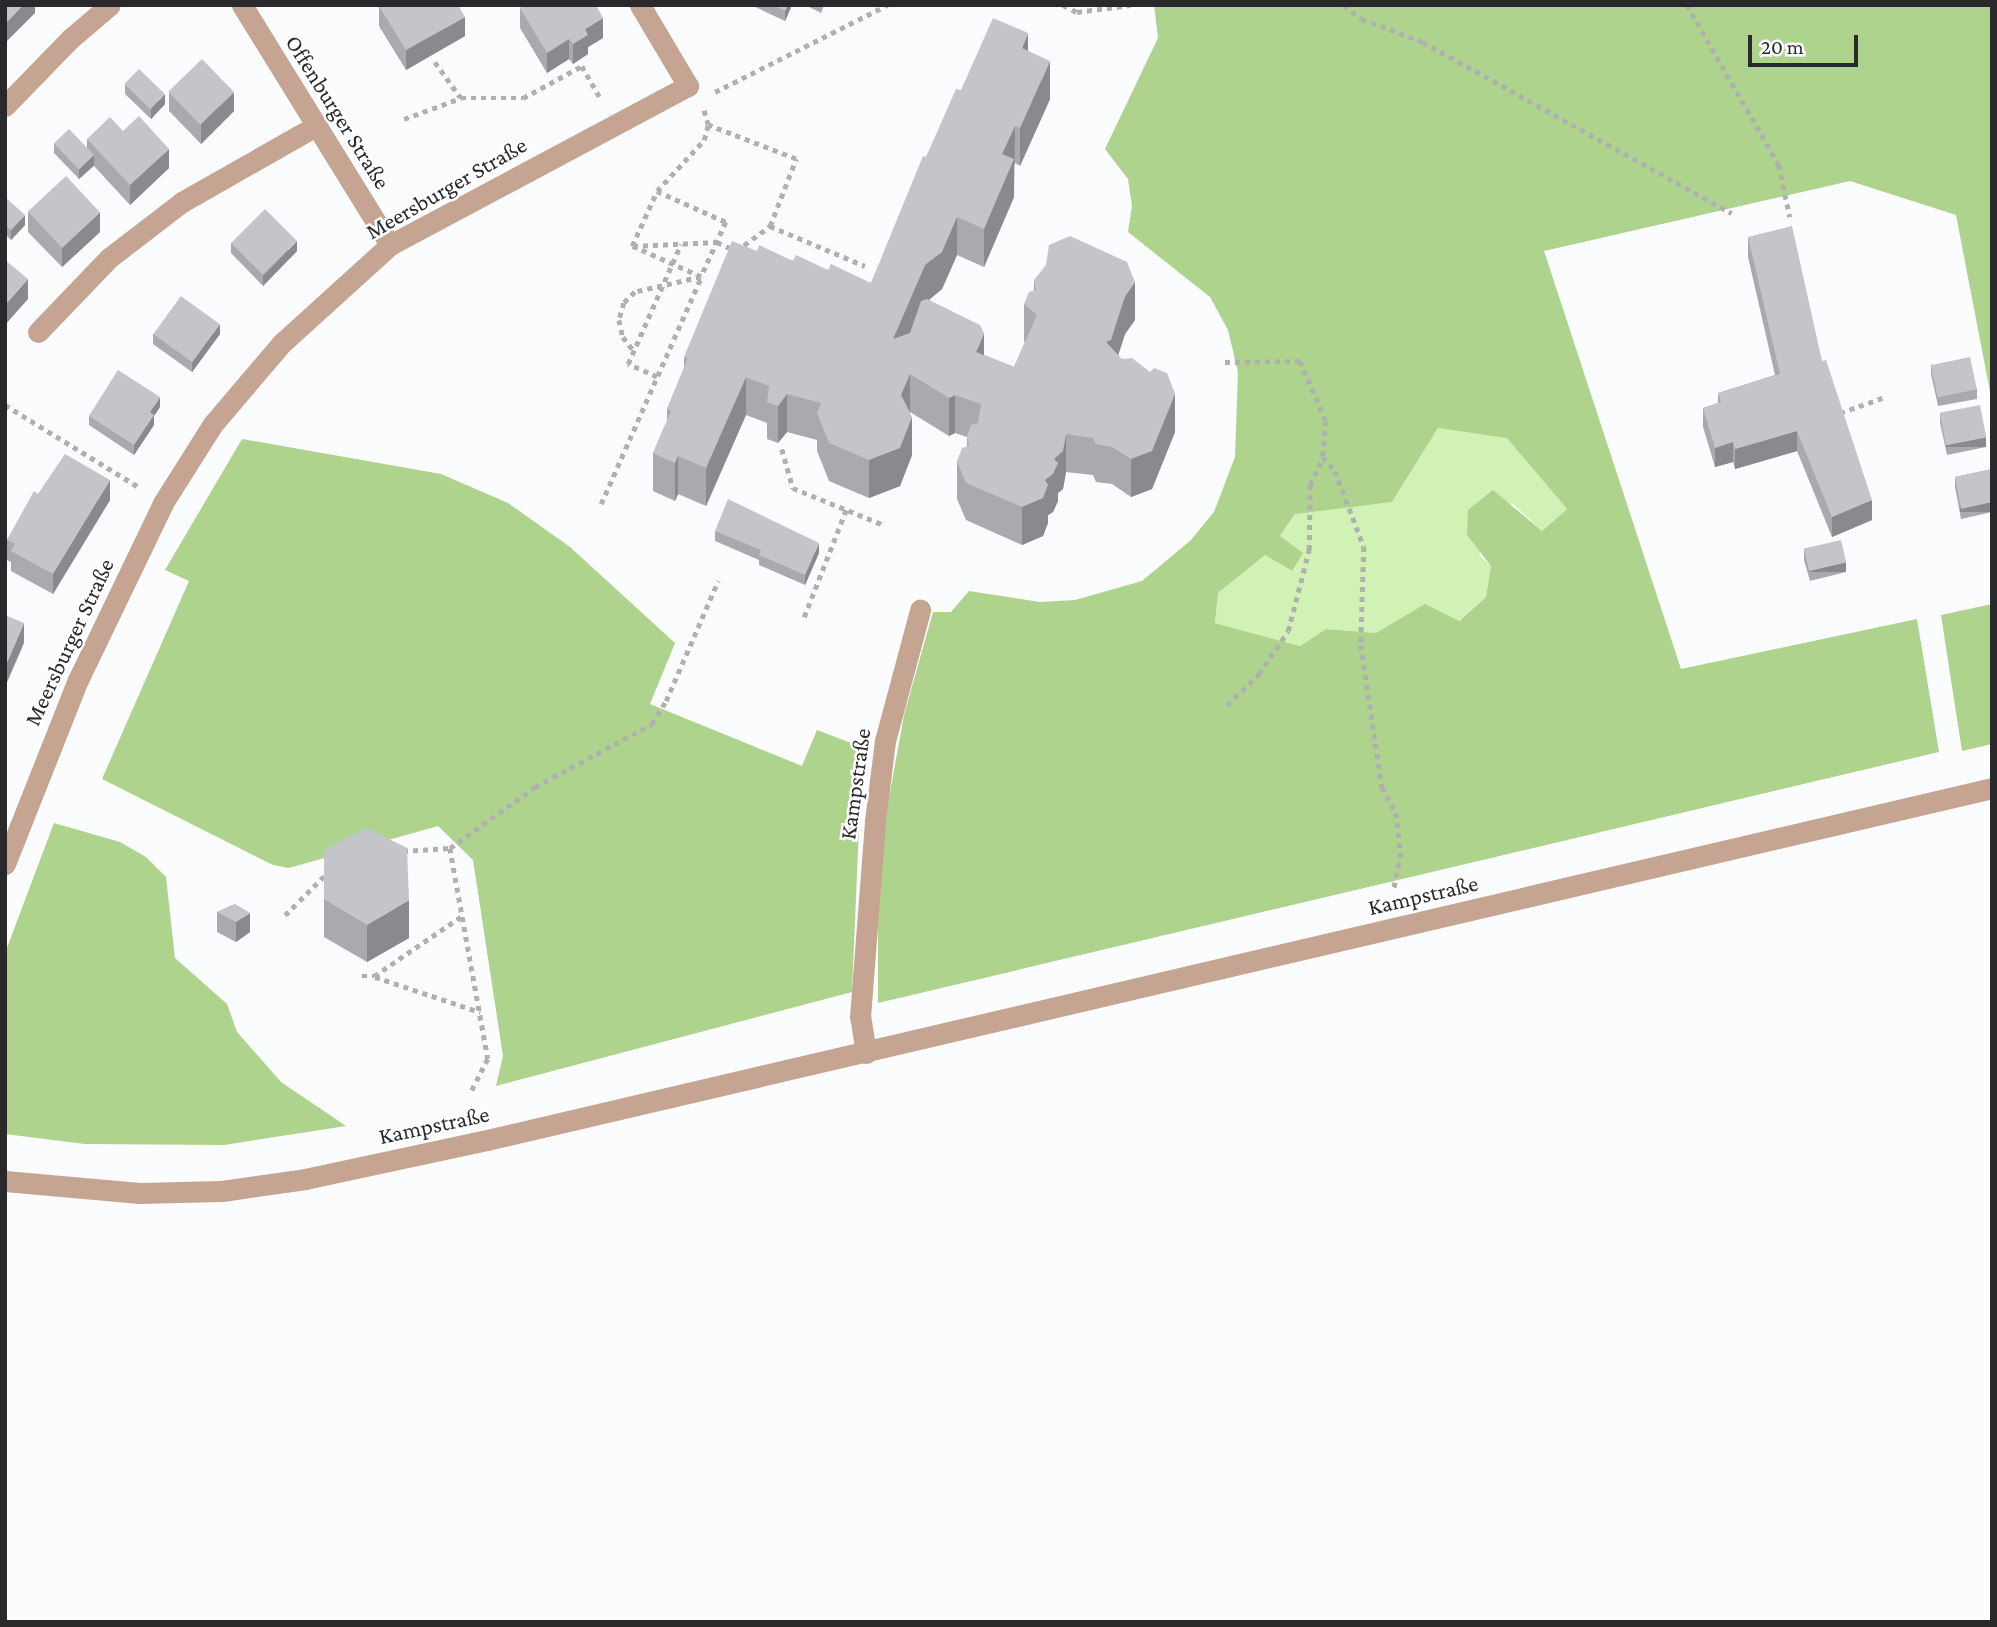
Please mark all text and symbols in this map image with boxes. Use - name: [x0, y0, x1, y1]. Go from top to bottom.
- scale bar: [1752, 21, 1862, 65]
- street label: Offenburger Straße: [280, 30, 396, 194]
- text: 20 m: [1761, 35, 1804, 59]
- street label: Meersburger Straße: [361, 131, 531, 245]
- street label: Meersburger Straße: [18, 554, 120, 730]
- street label: Kampstraße: [834, 727, 876, 841]
- street label: Kampstraße: [1365, 869, 1481, 921]
- street label: Kampstraße: [376, 1100, 492, 1150]

